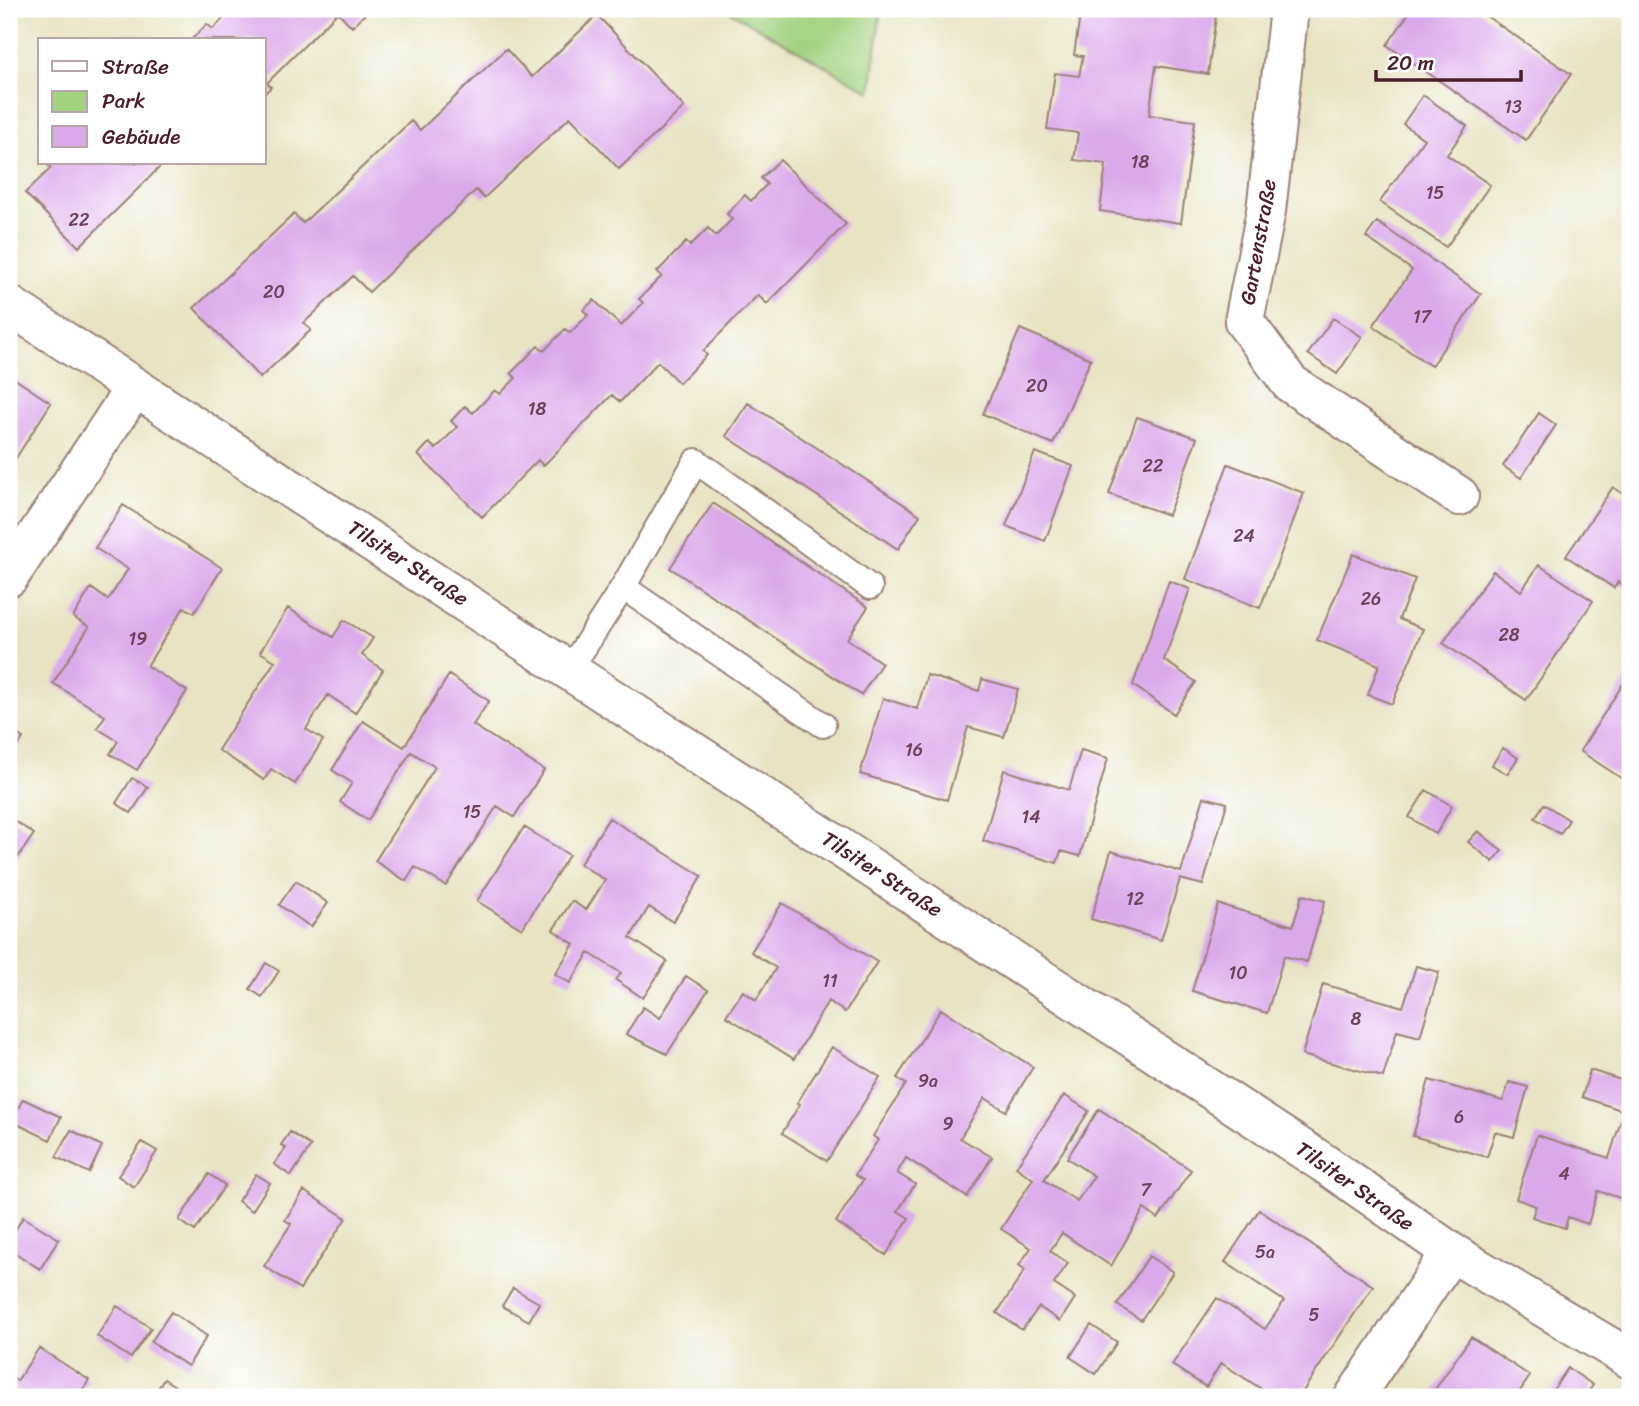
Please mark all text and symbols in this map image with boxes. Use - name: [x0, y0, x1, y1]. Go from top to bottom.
- legend: [38, 38, 266, 164]
- scale bar: [1376, 38, 1522, 82]
- text: 20 m: [1387, 44, 1434, 82]
- text: Straße: [102, 48, 169, 86]
- text: Park: [102, 82, 145, 120]
- house number: 13: [1504, 91, 1522, 123]
- text: Gebäude: [102, 118, 180, 156]
- house number: 18: [1131, 146, 1149, 178]
- street label: Gartenstraße: [1228, 176, 1288, 308]
- house number: 15: [1426, 177, 1444, 209]
- house number: 22: [69, 204, 89, 236]
- house number: 20: [263, 276, 285, 308]
- house number: 17: [1413, 301, 1433, 333]
- house number: 20: [1026, 370, 1048, 402]
- house number: 18: [528, 393, 546, 425]
- house number: 22: [1143, 450, 1163, 482]
- street label: Tilsiter Straße: [340, 509, 477, 617]
- house number: 24: [1233, 520, 1255, 552]
- house number: 26: [1361, 583, 1381, 615]
- house number: 28: [1498, 619, 1520, 651]
- house number: 19: [129, 623, 147, 655]
- house number: 16: [905, 734, 923, 766]
- house number: 15: [463, 796, 481, 828]
- house number: 14: [1022, 801, 1040, 833]
- street label: Tilsiter Straße: [814, 820, 951, 928]
- house number: 12: [1126, 883, 1144, 915]
- house number: 10: [1228, 957, 1248, 989]
- house number: 11: [822, 965, 838, 997]
- house number: 8: [1351, 1003, 1362, 1035]
- house number: 9a: [918, 1065, 938, 1097]
- house number: 6: [1454, 1101, 1464, 1133]
- house number: 9: [942, 1108, 954, 1140]
- street label: Tilsiter Straße: [1287, 1131, 1423, 1241]
- house number: 4: [1558, 1158, 1570, 1190]
- house number: 7: [1141, 1174, 1153, 1206]
- house number: 5a: [1255, 1236, 1275, 1268]
- house number: 5: [1309, 1299, 1320, 1331]

